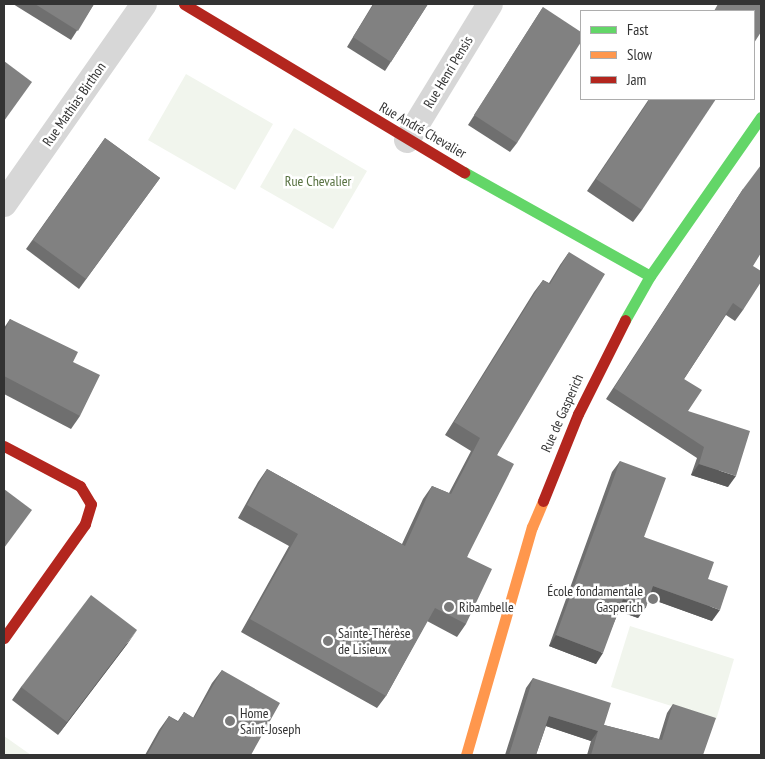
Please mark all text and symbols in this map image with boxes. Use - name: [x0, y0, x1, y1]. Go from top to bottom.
- legend: [580, 10, 755, 100]
- text: Fast: [627, 20, 648, 39]
- street label: Rue Henri Pensis: [420, 33, 476, 111]
- text: Slow: [627, 45, 652, 64]
- street label: Rue Mathias Birthon: [39, 59, 109, 149]
- text: Jam: [627, 70, 646, 89]
- street label: Rue André Chevalier: [376, 98, 470, 162]
- park label: Rue Chevalier: [285, 173, 351, 189]
- street label: Rue de Gasperich: [537, 371, 587, 455]
- place label: École fondamentale Gasperich: [547, 583, 643, 616]
- marker: École fondamentale Gasperich: [647, 593, 659, 605]
- place label: Ribambelle: [459, 599, 514, 615]
- marker: Ribambelle: [443, 601, 455, 613]
- place label: Sainte-Thérèse de Lisieux: [338, 625, 410, 658]
- marker: Sainte-Thérèse de Lisieux: [322, 635, 334, 647]
- place label: Home Saint-Joseph: [240, 705, 301, 738]
- marker: Home Saint-Joseph: [224, 715, 236, 727]

